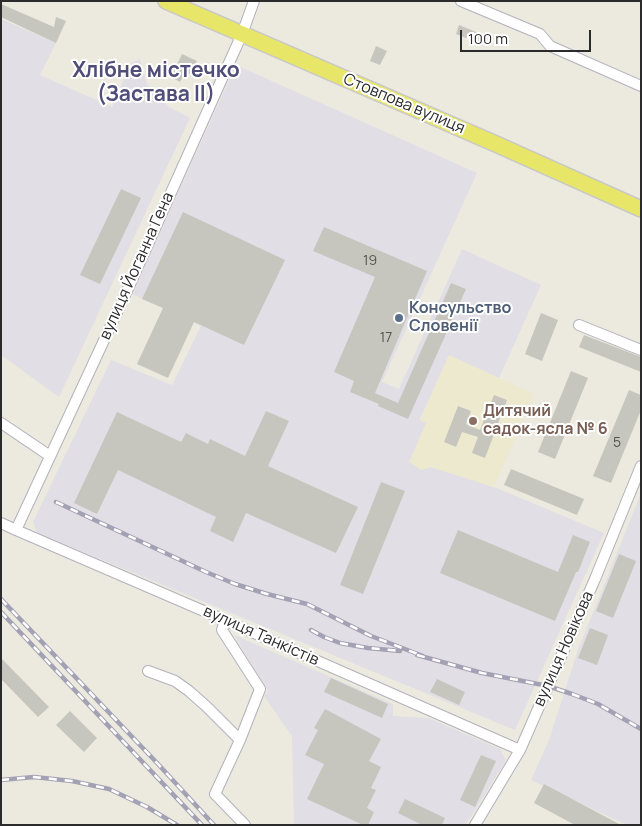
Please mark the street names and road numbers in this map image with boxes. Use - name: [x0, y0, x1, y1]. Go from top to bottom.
- street label: Стовпова вулиця: [340, 70, 468, 138]
- street label: вулиця Йоганна Гена: [96, 189, 178, 343]
- street label: вулиця Новікова: [530, 588, 598, 710]
- street label: вулиця Танкістів: [200, 602, 322, 670]

